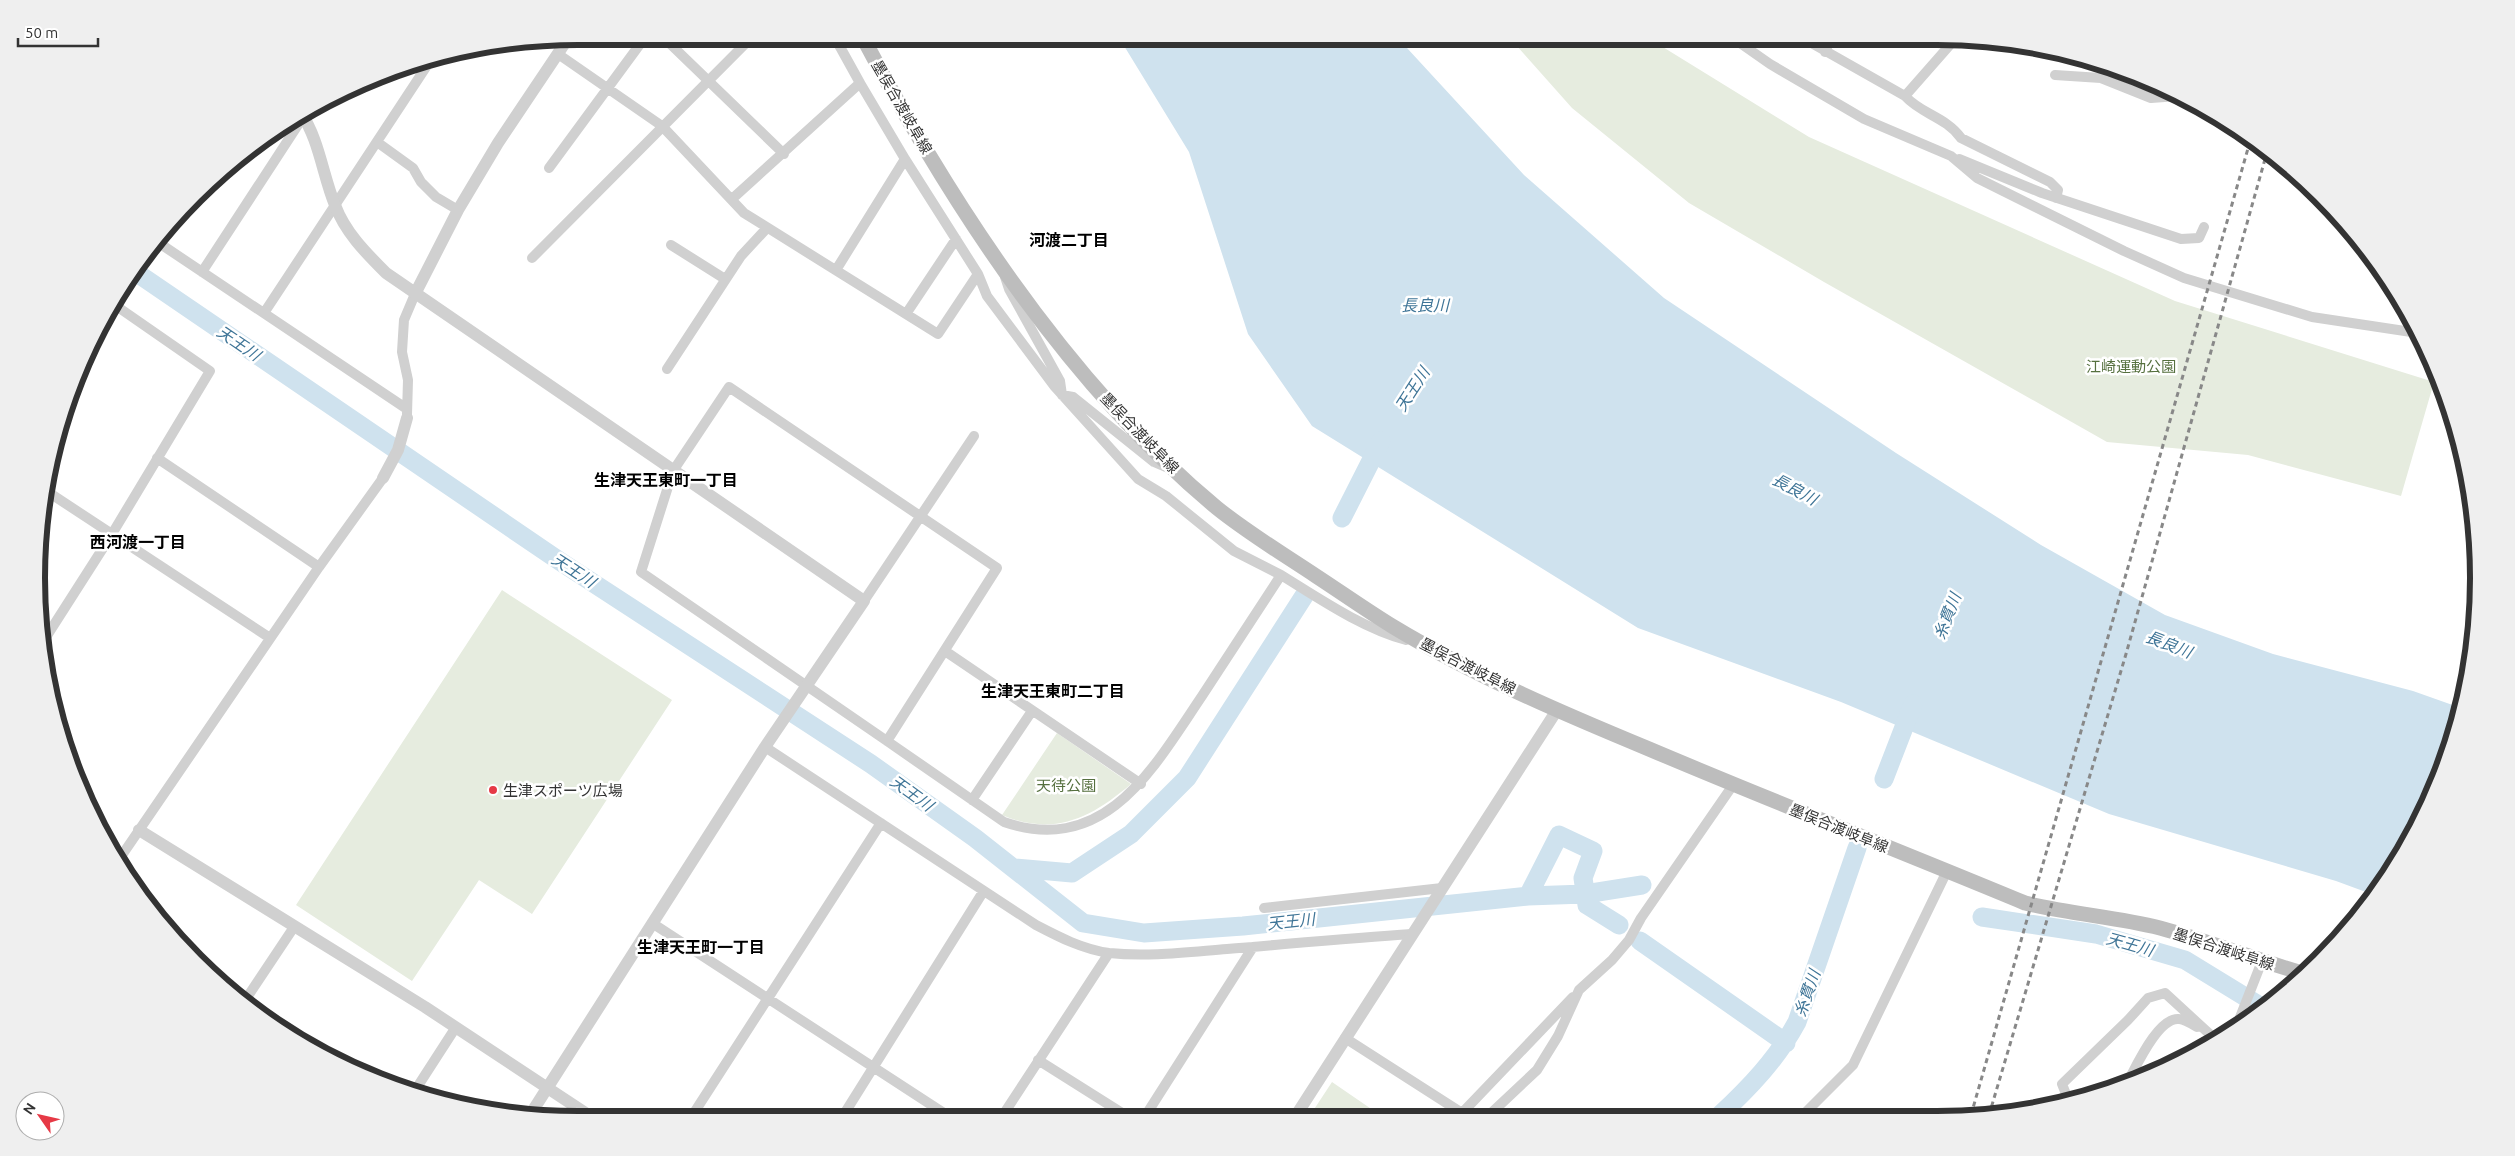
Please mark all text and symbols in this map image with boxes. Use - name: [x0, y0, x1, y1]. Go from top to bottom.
- scale bar: [18, 15, 98, 47]
- text: 50 m: [25, 24, 58, 41]
- street label: 墨俣合渡岐阜線: [868, 57, 936, 157]
- district label: 河渡二丁目: [1029, 231, 1109, 249]
- water label: 長良川: [1401, 296, 1451, 314]
- water label: 天王川: [214, 322, 266, 365]
- park label: 江崎運動公園: [2086, 358, 2176, 375]
- water label: 天王川: [1391, 362, 1434, 414]
- street label: 墨俣合渡岐阜線: [1097, 389, 1183, 477]
- water label: 長良川: [1770, 470, 1822, 509]
- district label: 生津天王東町一丁目: [594, 471, 738, 489]
- district label: 西河渡一丁目: [90, 533, 186, 551]
- water label: 天王川: [549, 549, 601, 592]
- water label: 糸貫川: [1930, 589, 1965, 642]
- water label: 長良川: [2143, 627, 2196, 662]
- street label: 墨俣合渡岐阜線: [1417, 635, 1519, 697]
- district label: 生津天王東町二丁目: [981, 682, 1125, 700]
- water label: 天王川: [887, 772, 938, 816]
- park label: 天待公園: [1036, 777, 1096, 794]
- place label: 生津スポーツ広場: [503, 782, 623, 799]
- marker: 生津スポーツ広場: [487, 784, 499, 796]
- street label: 墨俣合渡岐阜線: [1787, 800, 1891, 856]
- water label: 天王川: [1266, 909, 1318, 932]
- street label: 墨俣合渡岐阜線: [2171, 925, 2277, 973]
- water label: 天王川: [2104, 929, 2157, 960]
- district label: 生津天王町一丁目: [637, 938, 765, 956]
- water label: 糸貫川: [1791, 965, 1824, 1019]
- north arrow: [15, 1091, 65, 1141]
- text: N: [20, 1100, 39, 1118]

